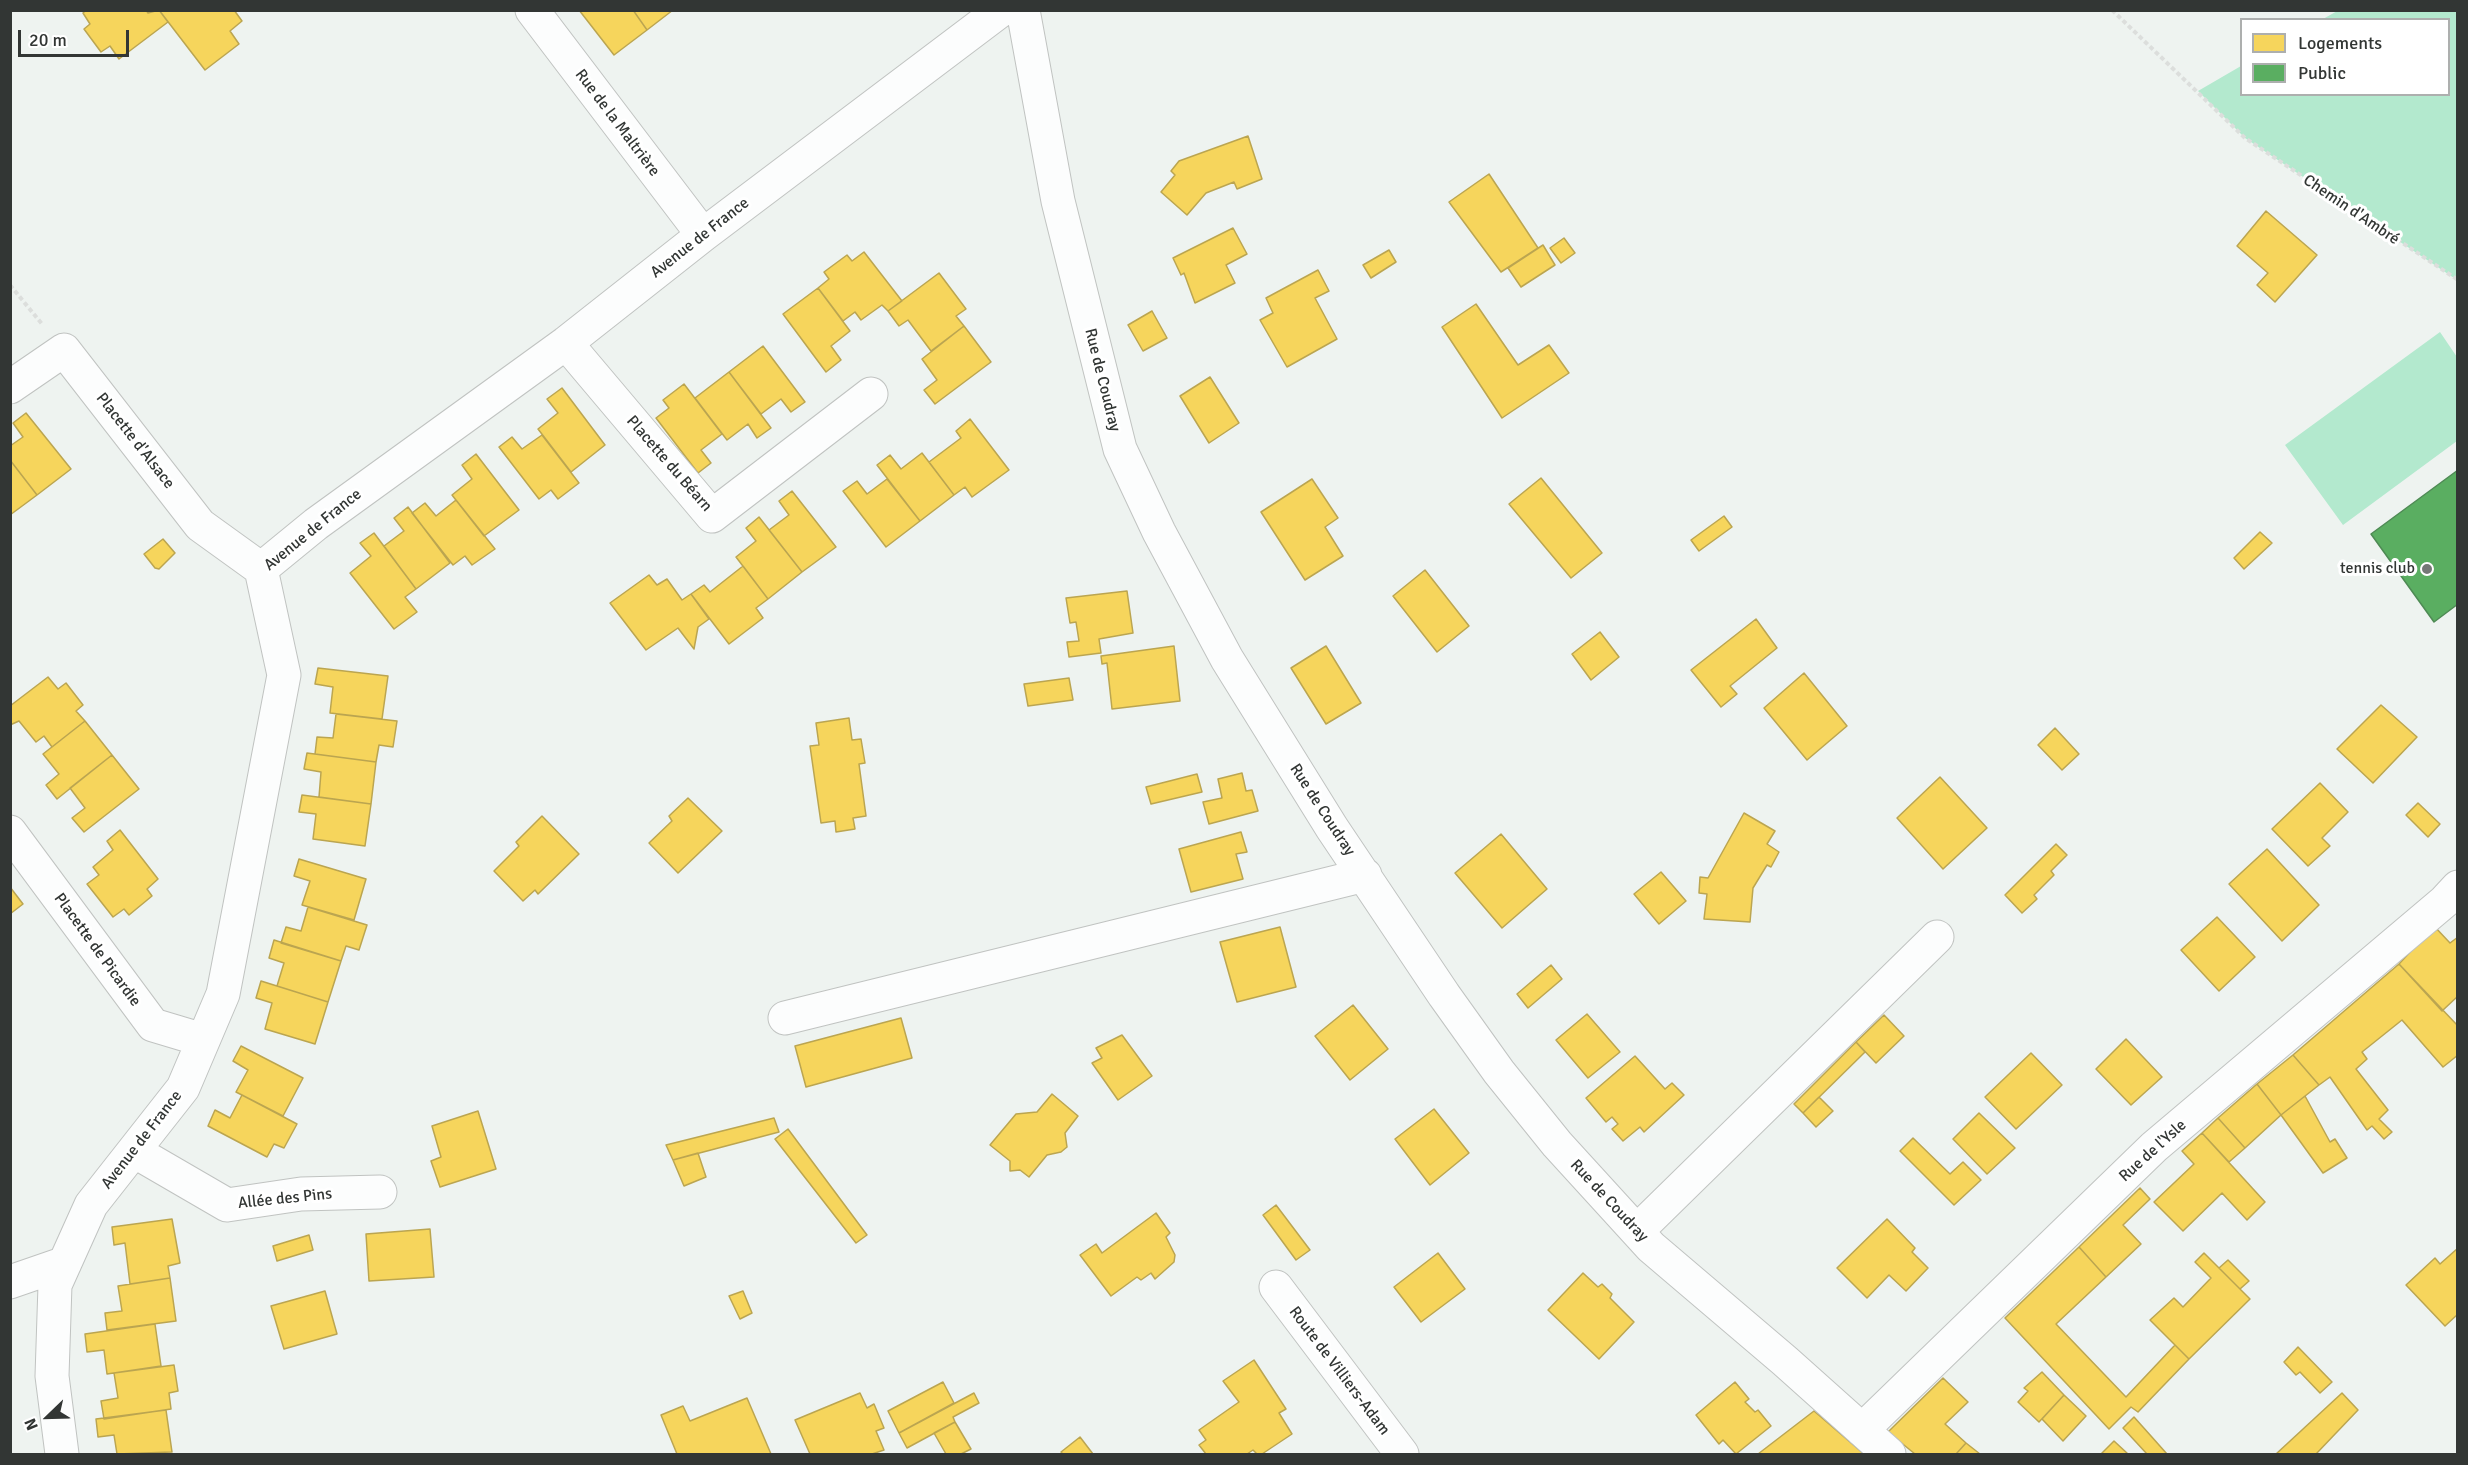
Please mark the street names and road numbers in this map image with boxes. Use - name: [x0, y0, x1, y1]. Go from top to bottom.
- street label: Rue de la Maltrière: [571, 66, 663, 180]
- street label: Chemin d'Ambré: [2299, 171, 2403, 249]
- street label: Avenue de France: [647, 194, 753, 282]
- street label: Rue de Coudray: [1080, 326, 1124, 434]
- street label: Placette d'Alsace: [92, 389, 178, 493]
- street label: Placette du Béarn: [622, 412, 716, 516]
- street label: Avenue de France: [260, 485, 366, 575]
- street label: Rue de Coudray: [1285, 760, 1359, 860]
- street label: Placette de Picardie: [49, 890, 145, 1010]
- street label: Avenue de France: [98, 1087, 186, 1193]
- street label: Rue de l'Ysle: [2115, 1116, 2191, 1186]
- street label: Rue de Coudray: [1566, 1156, 1652, 1246]
- street label: Allée des Pins: [237, 1185, 333, 1213]
- street label: Route de Villiers-Adam: [1284, 1303, 1394, 1439]

